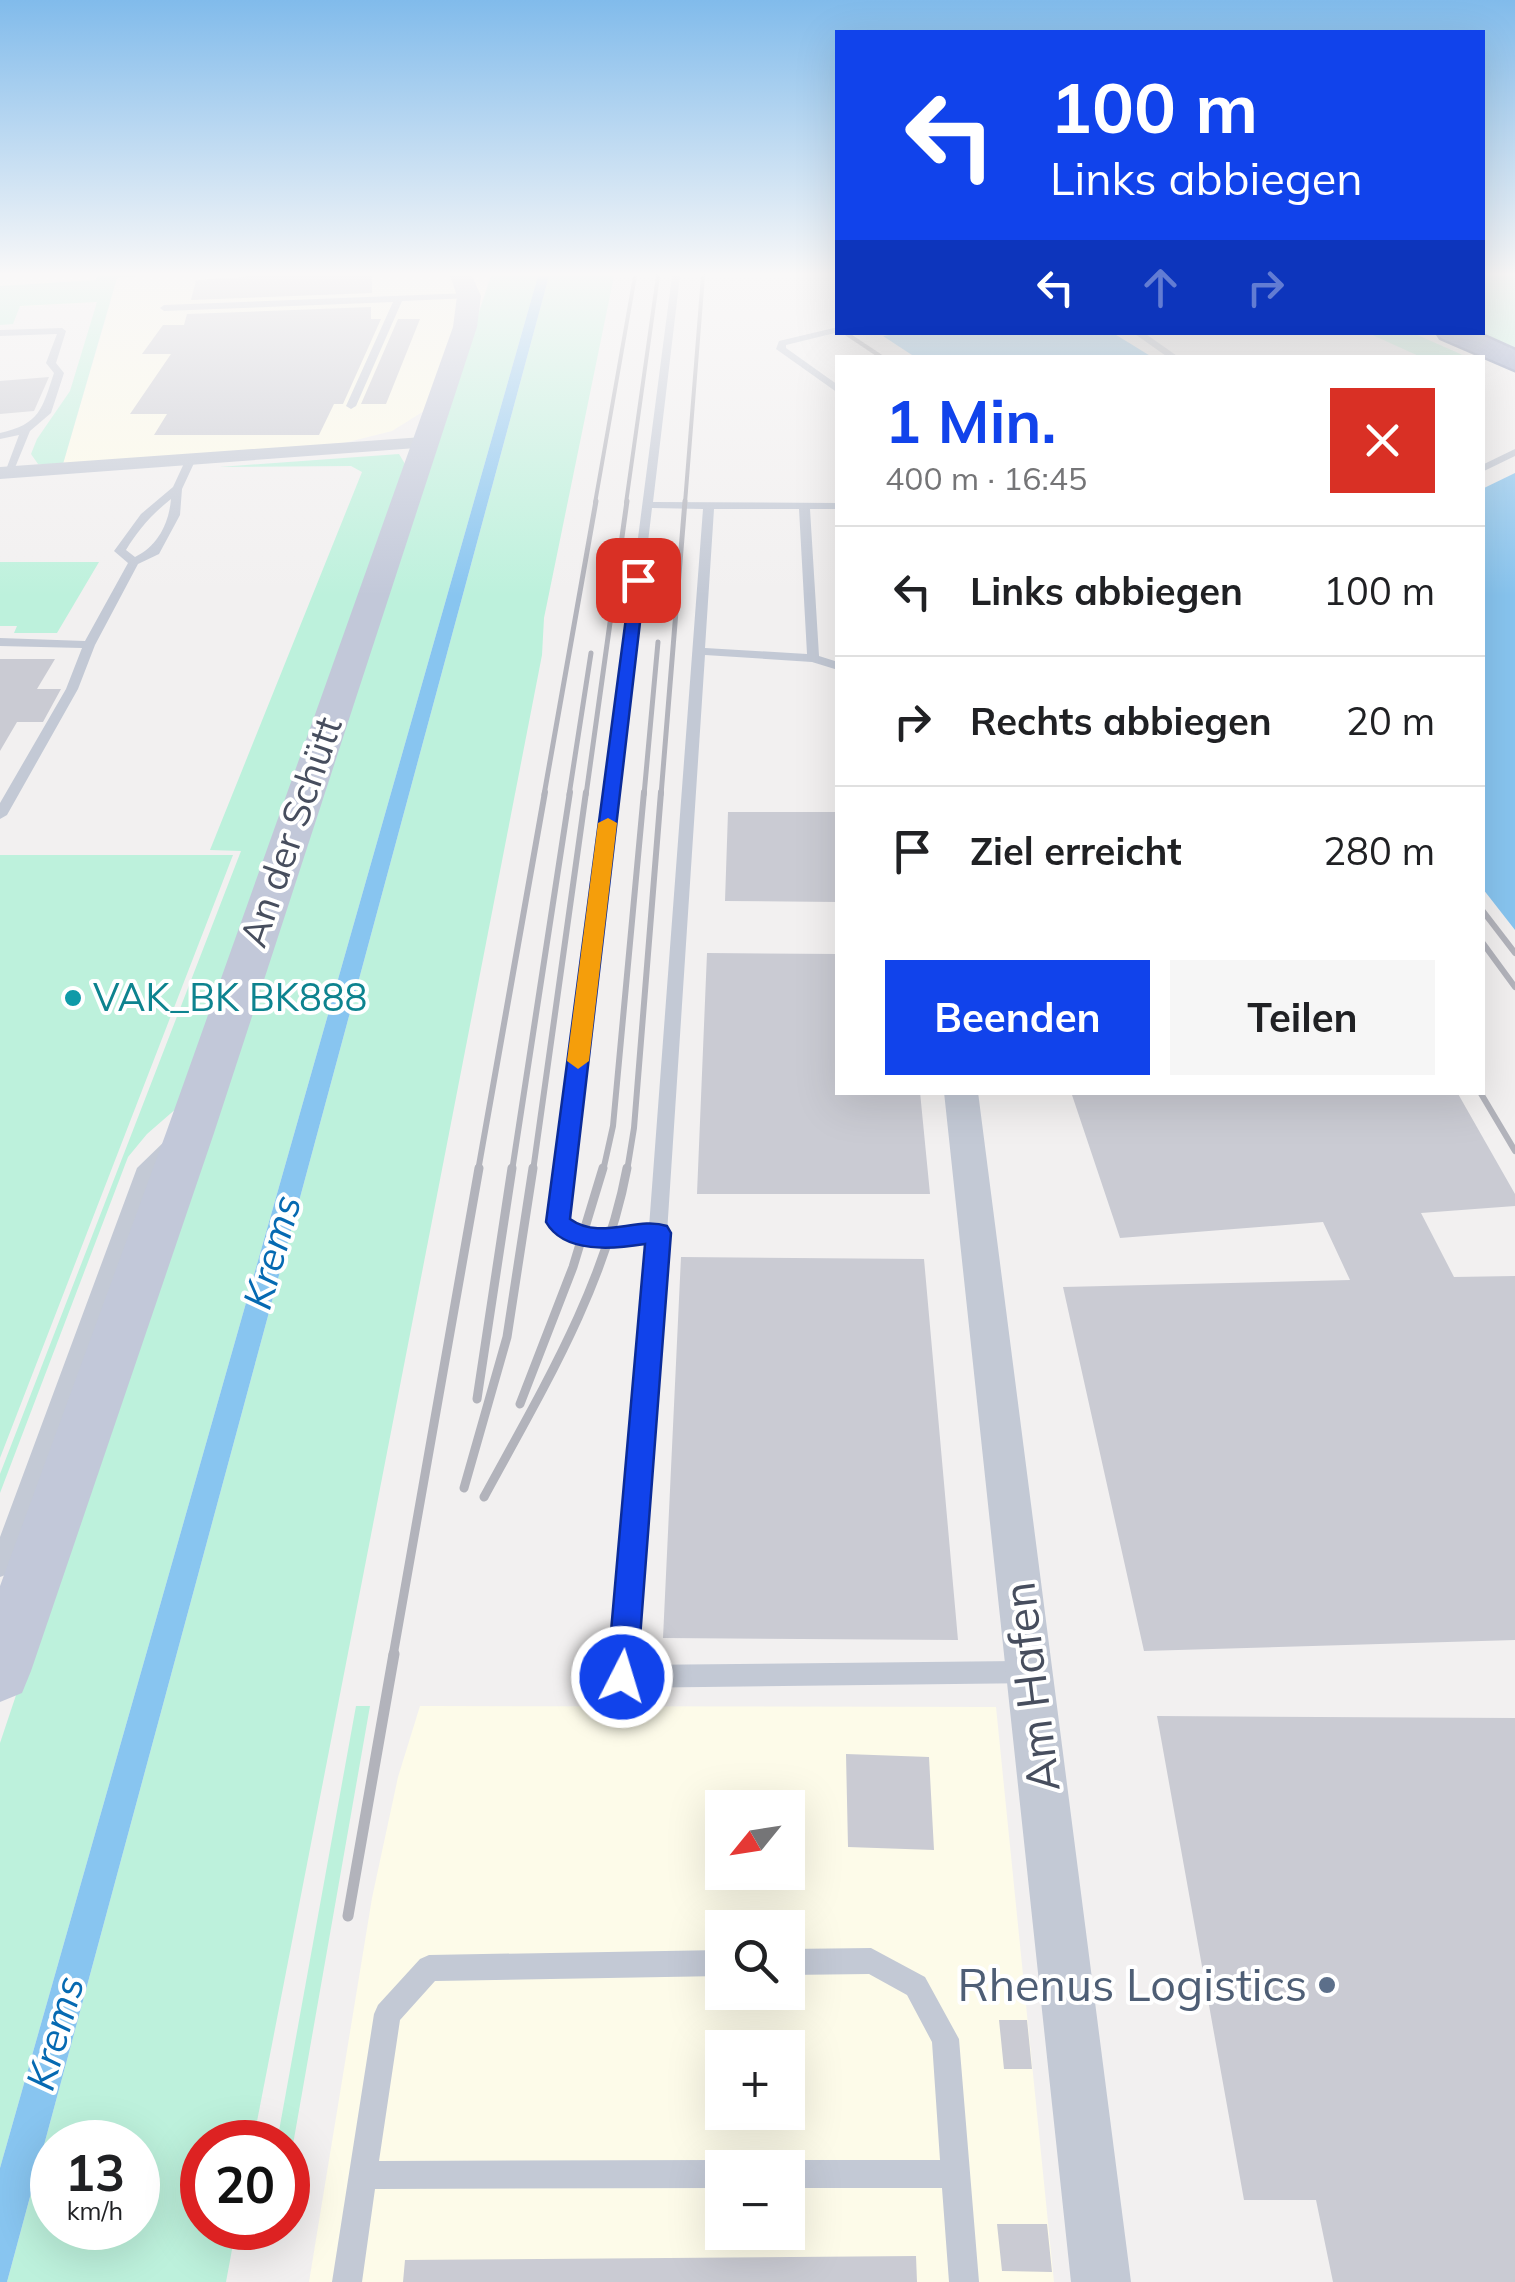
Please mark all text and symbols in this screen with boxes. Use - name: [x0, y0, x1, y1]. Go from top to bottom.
- text: 100 m: [1050, 63, 1258, 151]
- icon: left: [885, 70, 1015, 200]
- text: Links abbiegen: [1050, 150, 1363, 206]
- icon: left: [1028, 260, 1083, 315]
- icon: ahead: [1133, 260, 1188, 315]
- icon: right: [1238, 260, 1293, 315]
- text: 1 Min.: [885, 383, 1056, 458]
- button: close: [1330, 388, 1435, 493]
- text: 400 m · 16:45: [885, 458, 1087, 498]
- pin: [596, 538, 681, 623]
- icon: arrive: [611, 553, 666, 608]
- icon: left: [885, 564, 940, 619]
- text: Links abbiegen: [970, 567, 1243, 615]
- text: 100 m: [1323, 567, 1435, 615]
- icon: right: [885, 694, 940, 749]
- text: Rechts abbiegen: [970, 697, 1272, 745]
- text: 20 m: [1346, 697, 1435, 745]
- street label: An der Schütt: [228, 710, 352, 953]
- icon: arrive: [885, 824, 940, 879]
- text: Ziel erreicht: [970, 827, 1182, 875]
- text: 280 m: [1323, 827, 1435, 875]
- button: Beenden: [885, 960, 1150, 1075]
- button: Teilen: [1170, 960, 1435, 1075]
- place label: VAK_BK BK888: [93, 973, 367, 1021]
- marker: VAK_BK BK888: [62, 987, 84, 1009]
- water label: Krems: [231, 1189, 311, 1315]
- street label: Am Hafen: [989, 1579, 1071, 1795]
- position arrow: [570, 1625, 674, 1729]
- north arrow: [705, 1790, 805, 1890]
- map controls: [705, 1790, 805, 2250]
- button: search: [705, 1910, 805, 2010]
- place label: Rhenus Logistics: [958, 1956, 1307, 2012]
- water label: Krems: [14, 1970, 94, 2096]
- marker: Rhenus Logistics: [1316, 1974, 1338, 1996]
- button: +: [705, 2030, 805, 2130]
- speed limit sign: 20: [180, 2120, 310, 2250]
- text: 13: [65, 2141, 125, 2204]
- button: −: [705, 2150, 805, 2250]
- text: km/h: [67, 2195, 123, 2226]

